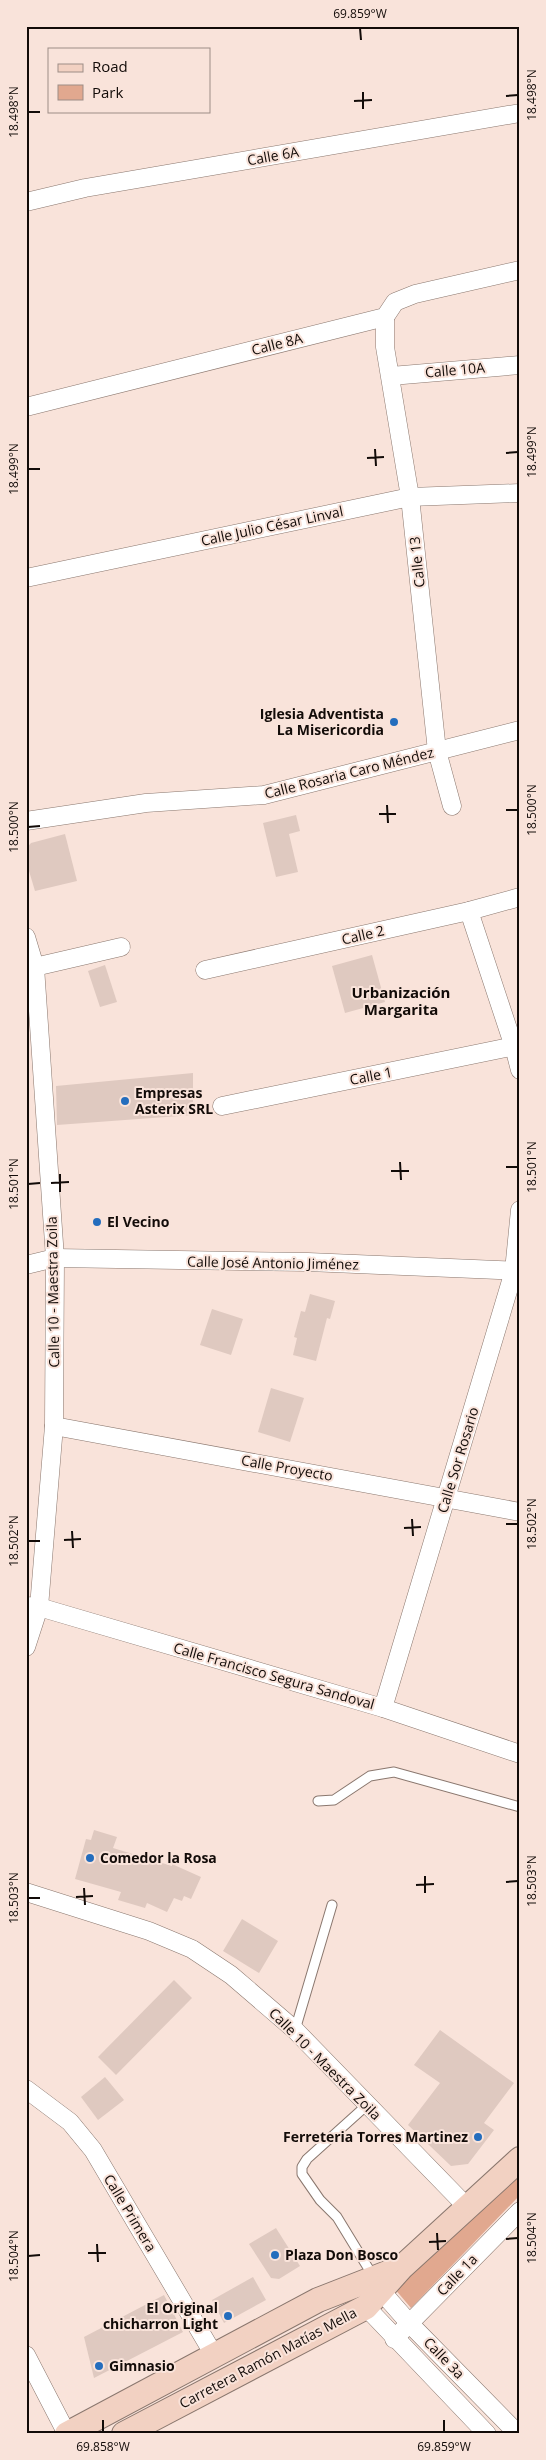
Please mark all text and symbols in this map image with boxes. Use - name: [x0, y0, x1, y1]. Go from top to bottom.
- text: 69.859°W: [333, 5, 387, 22]
- legend: [48, 48, 210, 112]
- text: Road: [92, 56, 128, 76]
- text: 18.498°N: [523, 69, 540, 121]
- text: Park: [92, 82, 123, 102]
- text: 18.498°N: [5, 86, 22, 138]
- street label: Calle 6A: [246, 142, 300, 169]
- street label: Calle 8A: [249, 328, 305, 359]
- street label: Calle 10A: [424, 357, 486, 382]
- text: 18.499°N: [523, 426, 540, 478]
- text: 18.499°N: [5, 443, 22, 495]
- street label: Calle Julio César Linval: [199, 501, 345, 550]
- street label: Calle 13: [404, 536, 429, 588]
- place label: Iglesia Adventista La Misericordia: [260, 704, 384, 739]
- marker: Iglesia Adventista La Misericordia: [388, 716, 400, 728]
- street label: Calle Rosaria Caro Méndez: [262, 742, 436, 803]
- text: 18.500°N: [523, 784, 540, 836]
- text: 18.500°N: [5, 801, 22, 853]
- street label: Calle 2: [340, 920, 386, 949]
- district label: Urbanización Margarita: [352, 982, 450, 1019]
- street label: Calle 1: [348, 1062, 394, 1089]
- place label: Empresas Asterix SRL: [135, 1083, 213, 1118]
- marker: Empresas Asterix SRL: [119, 1095, 131, 1107]
- text: 18.501°N: [523, 1141, 540, 1193]
- text: 18.501°N: [5, 1158, 22, 1210]
- place label: El Vecino: [107, 1212, 170, 1231]
- street label: Calle 10 - Maestra Zoila: [42, 1216, 63, 1368]
- marker: El Vecino: [91, 1216, 103, 1228]
- street label: Calle José Antonio Jiménez: [187, 1252, 359, 1274]
- street label: Calle Sor Rosario: [432, 1405, 483, 1515]
- street label: Calle Proyecto: [240, 1450, 334, 1485]
- text: 18.502°N: [523, 1498, 540, 1550]
- text: 18.502°N: [5, 1515, 22, 1567]
- street label: Calle Francisco Segura Sandoval: [171, 1638, 377, 1713]
- place label: Comedor la Rosa: [100, 1848, 217, 1867]
- marker: Comedor la Rosa: [84, 1852, 96, 1864]
- text: 18.503°N: [523, 1855, 540, 1907]
- text: 18.503°N: [5, 1872, 22, 1924]
- street label: Calle 10 - Maestra Zoila: [265, 2003, 386, 2124]
- place label: Ferreteria Torres Martinez: [283, 2127, 468, 2146]
- marker: Ferreteria Torres Martinez: [472, 2131, 484, 2143]
- street label: Calle Primera: [100, 2170, 161, 2255]
- text: 18.504°N: [523, 2212, 540, 2264]
- text: 18.504°N: [5, 2230, 22, 2282]
- place label: Plaza Don Bosco: [285, 2245, 399, 2264]
- marker: Plaza Don Bosco: [269, 2249, 281, 2261]
- street label: Calle 1a: [432, 2250, 481, 2300]
- place label: El Original chicharron Light: [103, 2298, 218, 2333]
- street label: Carretera Ramón Matías Mella: [176, 2303, 360, 2412]
- marker: El Original chicharron Light: [222, 2310, 234, 2322]
- street label: Calle 3a: [420, 2333, 469, 2383]
- place label: Gimnasio: [109, 2356, 175, 2375]
- marker: Gimnasio: [93, 2360, 105, 2372]
- text: 69.858°W: [76, 2438, 130, 2455]
- text: 69.859°W: [417, 2438, 471, 2455]

